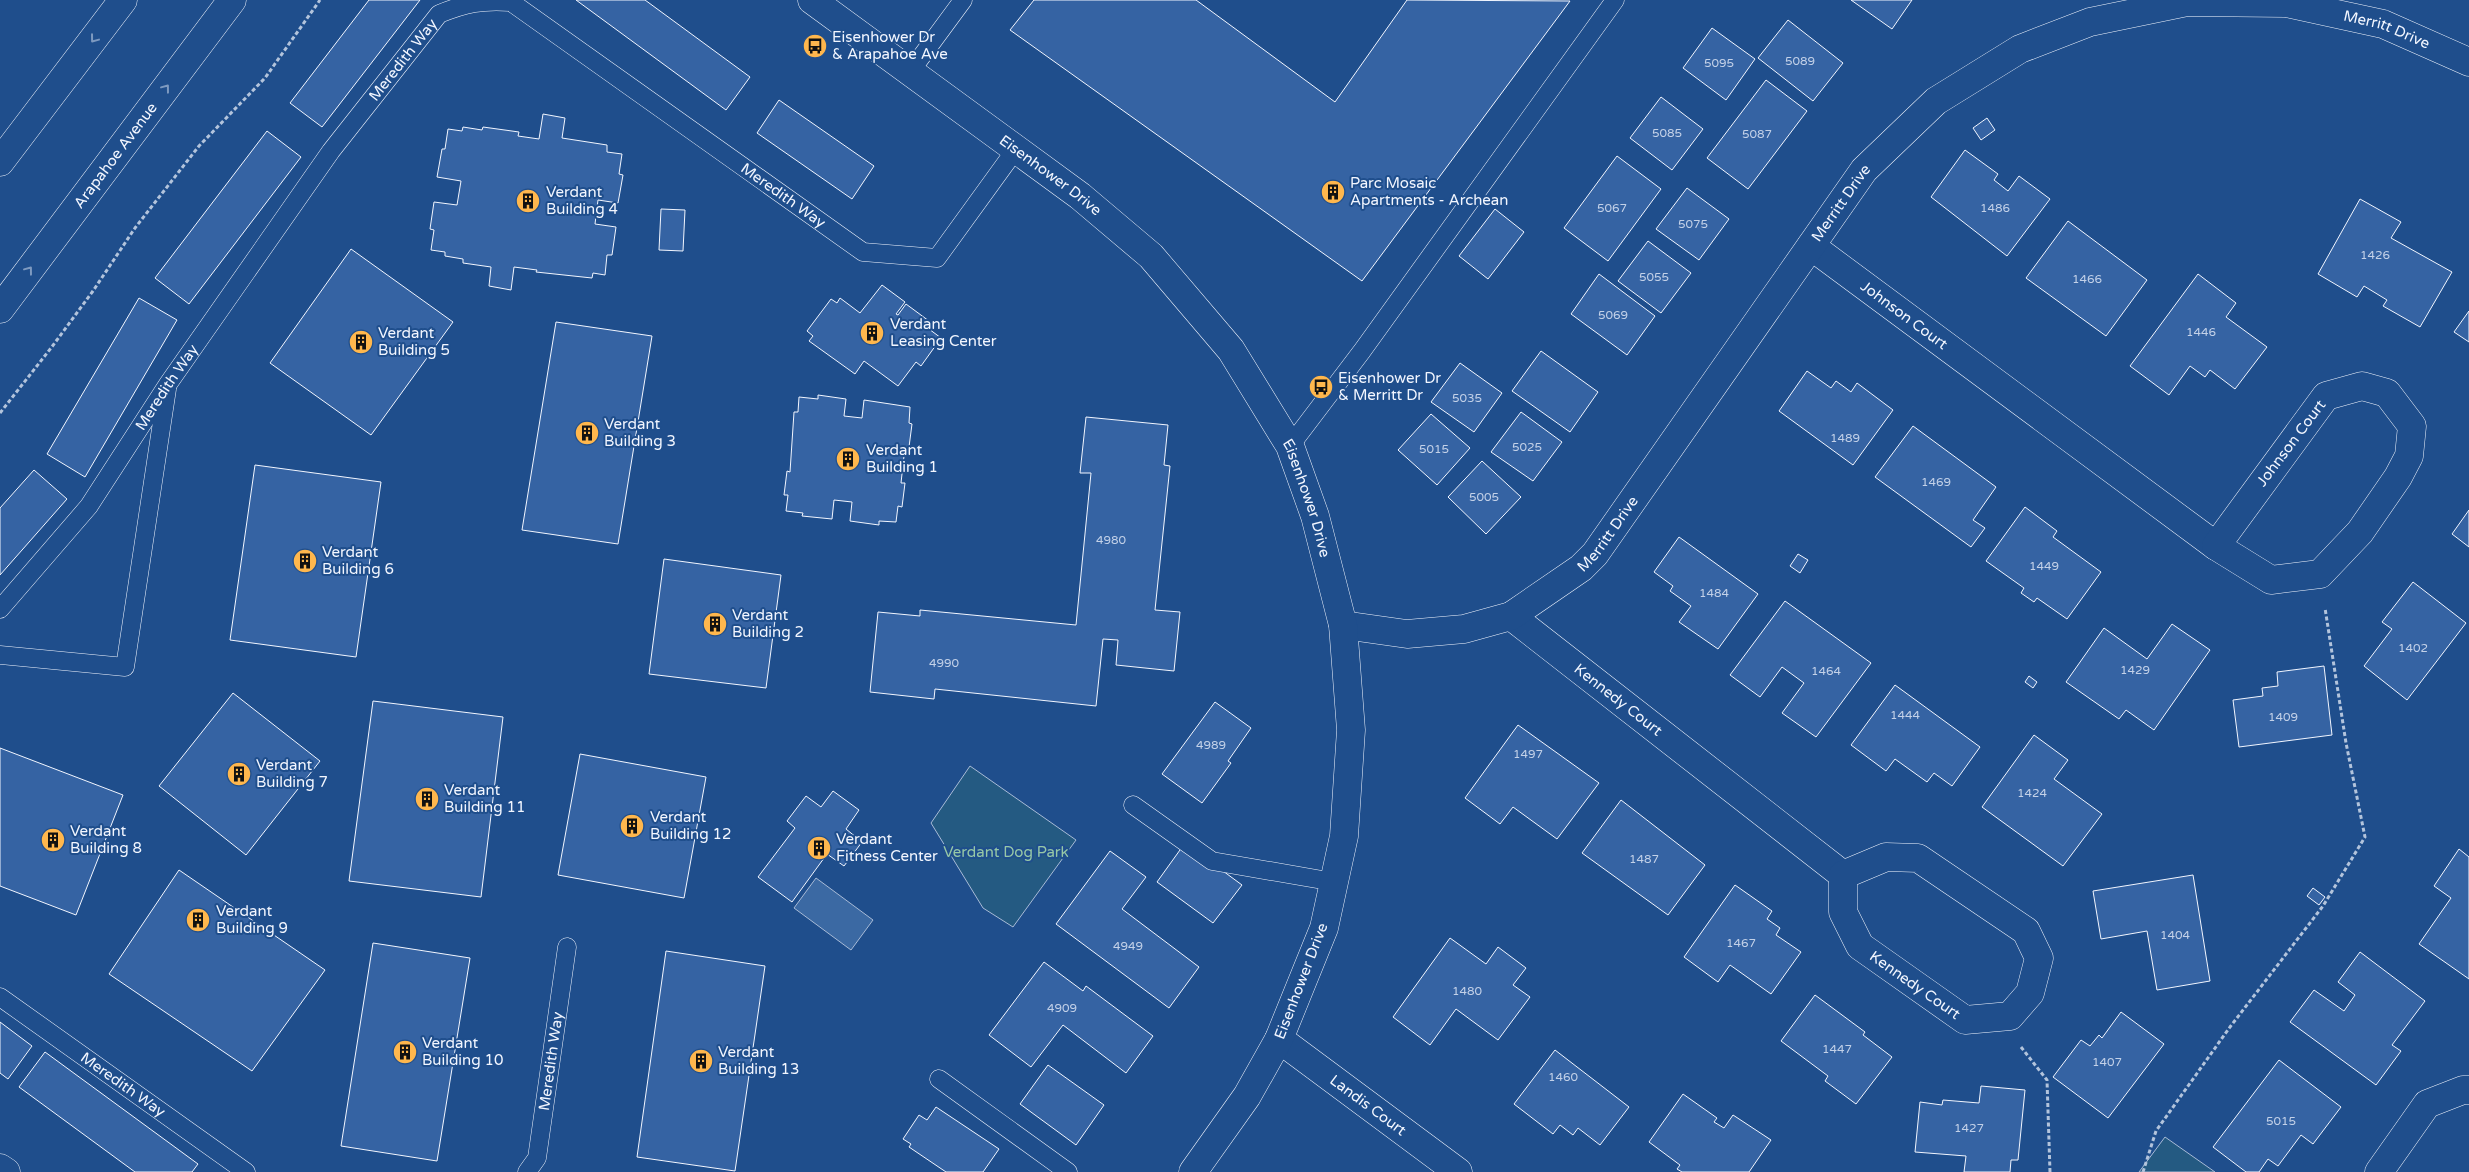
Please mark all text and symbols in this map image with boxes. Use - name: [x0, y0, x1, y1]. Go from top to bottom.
- street label: Merritt Drive: [2342, 7, 2433, 53]
- street label: Meredith Way: [365, 15, 441, 105]
- place label: Eisenhower Dr & Arapahoe Ave: [832, 28, 948, 63]
- one-way arrow: [91, 33, 99, 42]
- bus stop icon: Eisenhower Dr & Arapahoe Ave: [802, 33, 828, 59]
- house number: 5089: [1785, 54, 1815, 68]
- house number: 5095: [1704, 56, 1734, 70]
- one-way arrow: [160, 85, 168, 94]
- street label: Arapahoe Avenue: [70, 99, 161, 212]
- house number: 5085: [1652, 126, 1682, 140]
- house number: 5087: [1742, 127, 1772, 141]
- street label: Eisenhower Drive: [996, 131, 1105, 219]
- street label: Meredith Way: [737, 159, 829, 232]
- street label: Merritt Drive: [1808, 160, 1874, 245]
- place label: Parc Mosaic Apartments - Archean: [1350, 174, 1508, 209]
- building icon: Parc Mosaic Apartments - Archean: [1320, 179, 1346, 205]
- place label: Verdant Building 4: [546, 183, 618, 218]
- building icon: Verdant Building 4: [515, 188, 541, 214]
- house number: 5067: [1597, 201, 1627, 215]
- house number: 1486: [1980, 201, 2010, 215]
- house number: 5075: [1678, 217, 1708, 231]
- house number: 1426: [2360, 248, 2390, 262]
- one-way arrow: [23, 266, 32, 276]
- house number: 5055: [1639, 270, 1669, 284]
- house number: 1466: [2072, 272, 2102, 286]
- street label: Johnson Court: [1857, 277, 1951, 353]
- house number: 5069: [1598, 308, 1628, 322]
- place label: Verdant Leasing Center: [890, 315, 997, 350]
- building icon: Verdant Leasing Center: [859, 320, 885, 346]
- place label: Verdant Building 5: [378, 324, 450, 359]
- house number: 1446: [2186, 325, 2216, 339]
- building icon: Verdant Building 5: [348, 329, 374, 355]
- street label: Meredith Way: [131, 341, 202, 434]
- place label: Eisenhower Dr & Merritt Dr: [1338, 369, 1441, 404]
- bus stop icon: Eisenhower Dr & Merritt Dr: [1308, 374, 1334, 400]
- house number: 5035: [1452, 391, 1482, 405]
- street label: Johnson Court: [2253, 396, 2330, 490]
- place label: Verdant Building 3: [604, 415, 676, 450]
- building icon: Verdant Building 3: [574, 420, 600, 446]
- house number: 1489: [1830, 431, 1860, 445]
- street label: Eisenhower Drive: [1279, 436, 1334, 559]
- house number: 5025: [1512, 440, 1542, 454]
- place label: Verdant Building 1: [866, 441, 938, 476]
- house number: 5015: [1419, 442, 1449, 456]
- building icon: Verdant Building 1: [835, 446, 861, 472]
- house number: 1469: [1921, 475, 1951, 489]
- house number: 5005: [1469, 490, 1499, 504]
- street label: Merritt Drive: [1573, 492, 1642, 576]
- house number: 4980: [1096, 533, 1127, 547]
- place label: Verdant Building 6: [322, 543, 394, 578]
- building icon: Verdant Building 6: [292, 548, 318, 574]
- house number: 1449: [2029, 559, 2059, 573]
- house number: 1484: [1699, 586, 1730, 600]
- place label: Verdant Building 2: [732, 606, 804, 641]
- building icon: Verdant Building 2: [702, 611, 728, 637]
- house number: 1402: [2398, 641, 2428, 655]
- house number: 4990: [929, 656, 960, 670]
- street label: Kennedy Court: [1571, 660, 1666, 740]
- house number: 1429: [2120, 663, 2150, 677]
- house number: 1464: [1811, 664, 1842, 678]
- house number: 1444: [1890, 708, 1921, 722]
- house number: 1409: [2268, 710, 2298, 724]
- house number: 4989: [1196, 738, 1226, 752]
- house number: 1497: [1513, 747, 1543, 761]
- place label: Verdant Building 7: [256, 756, 328, 791]
- building icon: Verdant Building 7: [226, 761, 252, 787]
- place label: Verdant Building 11: [444, 781, 525, 816]
- building icon: Verdant Building 11: [414, 786, 440, 812]
- house number: 1424: [2017, 786, 2048, 800]
- place label: Verdant Building 12: [650, 808, 731, 843]
- building icon: Verdant Building 12: [619, 813, 645, 839]
- place label: Verdant Building 8: [70, 822, 142, 857]
- building icon: Verdant Building 8: [40, 827, 66, 853]
- place label: Verdant Fitness Center: [836, 830, 938, 865]
- building icon: Verdant Fitness Center: [806, 835, 832, 861]
- park label: Verdant Dog Park: [943, 843, 1069, 861]
- house number: 1487: [1629, 852, 1659, 866]
- place label: Verdant Building 9: [216, 902, 288, 937]
- building icon: Verdant Building 9: [185, 907, 211, 933]
- street label: Eisenhower Drive: [1271, 920, 1331, 1042]
- house number: 1404: [2160, 928, 2191, 942]
- house number: 1467: [1726, 936, 1756, 950]
- house number: 4949: [1113, 939, 1143, 953]
- street label: Kennedy Court: [1866, 947, 1964, 1023]
- house number: 1480: [1452, 984, 1483, 998]
- house number: 4909: [1047, 1001, 1077, 1015]
- street label: Meredith Way: [535, 1011, 567, 1112]
- place label: Verdant Building 10: [422, 1034, 503, 1069]
- building icon: Verdant Building 10: [392, 1039, 418, 1065]
- house number: 1447: [1822, 1042, 1852, 1056]
- place label: Verdant Building 13: [718, 1043, 799, 1078]
- street label: Meredith Way: [77, 1048, 169, 1121]
- building icon: Verdant Building 13: [688, 1048, 714, 1074]
- house number: 1407: [2092, 1055, 2122, 1069]
- house number: 1460: [1548, 1070, 1579, 1084]
- street label: Landis Court: [1326, 1071, 1410, 1140]
- house number: 5015: [2266, 1114, 2296, 1128]
- house number: 1427: [1954, 1121, 1984, 1135]

